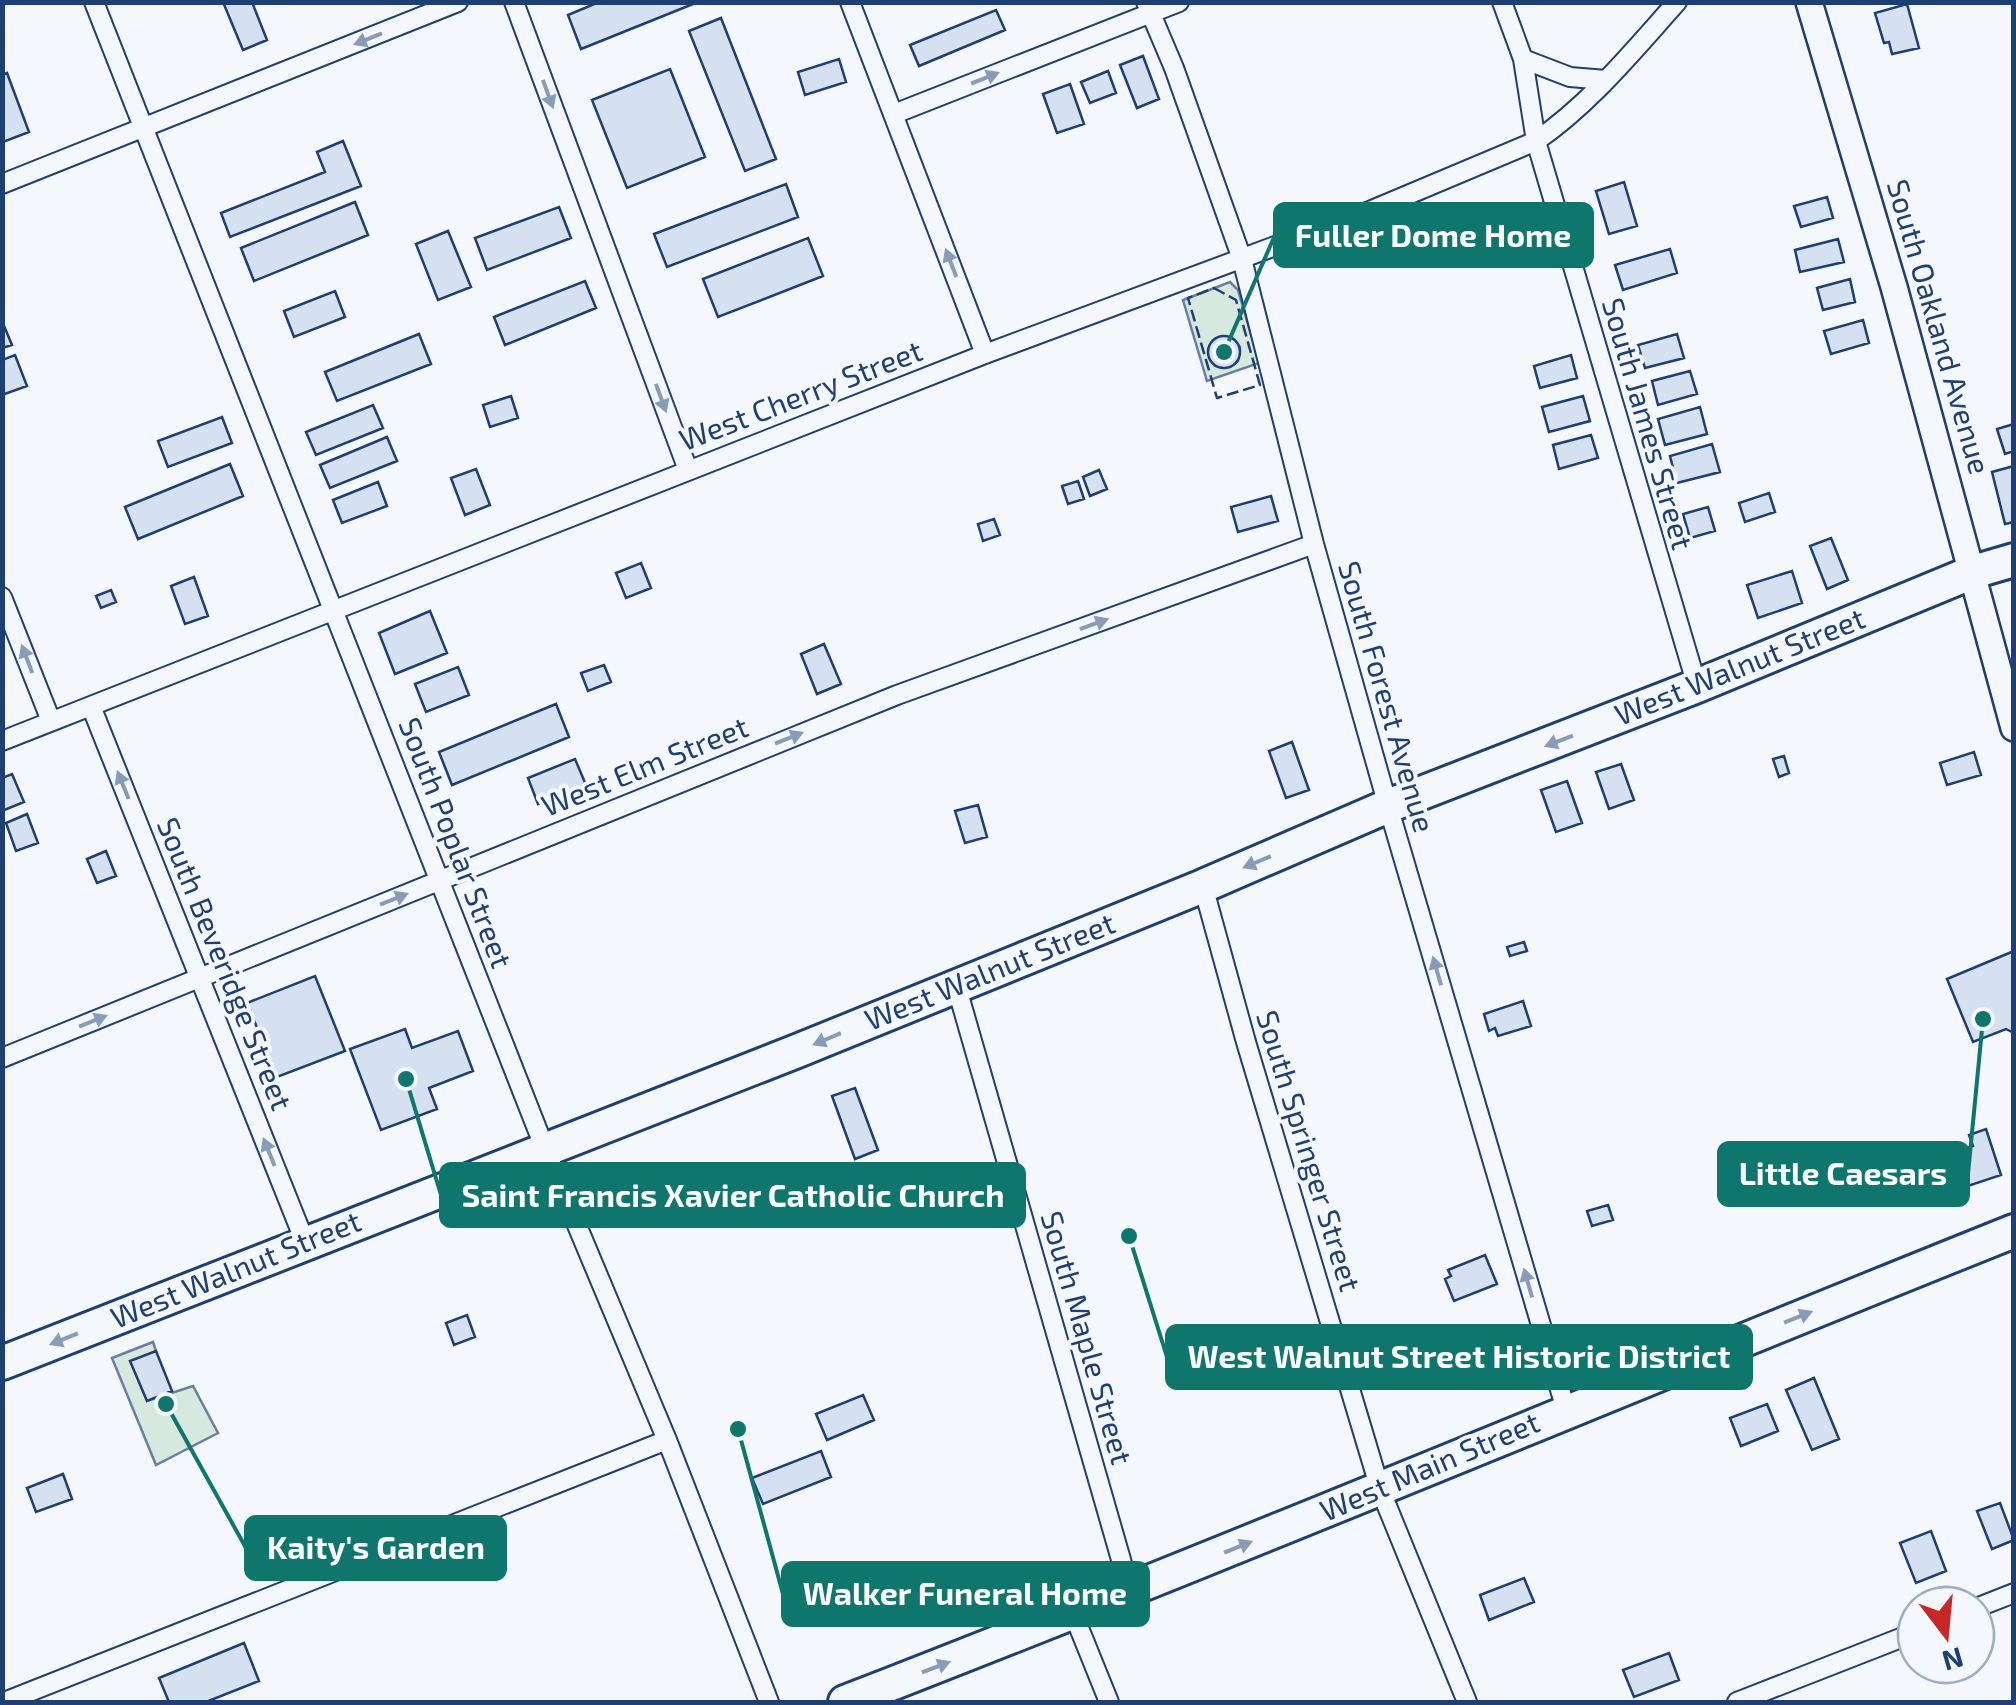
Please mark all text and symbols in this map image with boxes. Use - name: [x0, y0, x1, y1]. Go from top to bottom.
- one-way arrow: [353, 32, 383, 48]
- one-way arrow: [970, 70, 1000, 85]
- one-way arrow: [541, 79, 556, 109]
- street label: South Oakland Avenue: [1881, 175, 1999, 478]
- callout: Fuller Dome Home: [1275, 204, 1592, 266]
- text: Fuller Dome Home: [1295, 215, 1571, 253]
- one-way arrow: [942, 247, 958, 277]
- street label: South James Street: [1596, 293, 1702, 554]
- street label: West Cherry Street: [674, 331, 927, 457]
- one-way arrow: [654, 384, 669, 414]
- street label: South Forest Avenue: [1332, 557, 1444, 836]
- street label: West Walnut Street: [1609, 599, 1870, 732]
- one-way arrow: [1079, 616, 1109, 631]
- one-way arrow: [19, 644, 34, 674]
- street label: West Elm Street: [536, 707, 753, 823]
- street label: South Poplar Street: [393, 712, 521, 973]
- one-way arrow: [775, 730, 805, 746]
- one-way arrow: [1543, 733, 1573, 749]
- one-way arrow: [115, 769, 131, 799]
- street label: South Beveridge Street: [151, 812, 301, 1115]
- one-way arrow: [1242, 854, 1272, 870]
- one-way arrow: [379, 890, 409, 906]
- street label: West Walnut Street: [859, 904, 1120, 1037]
- one-way arrow: [1429, 955, 1444, 986]
- street label: South Springer Street: [1250, 1006, 1370, 1295]
- one-way arrow: [78, 1013, 108, 1029]
- one-way arrow: [812, 1031, 842, 1047]
- one-way arrow: [261, 1136, 277, 1166]
- callout: Little Caesars: [1719, 1143, 1968, 1205]
- text: Little Caesars: [1739, 1153, 1947, 1191]
- callout: Saint Francis Xavier Catholic Church: [441, 1164, 1024, 1226]
- text: Saint Francis Xavier Catholic Church: [462, 1175, 1004, 1213]
- street label: West Walnut Street: [105, 1202, 366, 1335]
- street label: South Maple Street: [1035, 1207, 1141, 1468]
- one-way arrow: [1520, 1267, 1535, 1298]
- one-way arrow: [1783, 1309, 1813, 1325]
- callout: West Walnut Street Historic District: [1167, 1326, 1751, 1388]
- one-way arrow: [49, 1331, 79, 1347]
- text: West Walnut Street Historic District: [1187, 1336, 1731, 1374]
- street label: West Main Street: [1314, 1403, 1544, 1528]
- callout: Kaity's Garden: [246, 1517, 505, 1579]
- text: Kaity's Garden: [267, 1527, 485, 1566]
- one-way arrow: [1223, 1538, 1253, 1554]
- callout: Walker Funeral Home: [783, 1563, 1148, 1625]
- text: Walker Funeral Home: [803, 1573, 1127, 1611]
- north arrow: [1896, 1585, 1996, 1685]
- text: N: [1939, 1641, 1968, 1679]
- one-way arrow: [922, 1659, 952, 1674]

